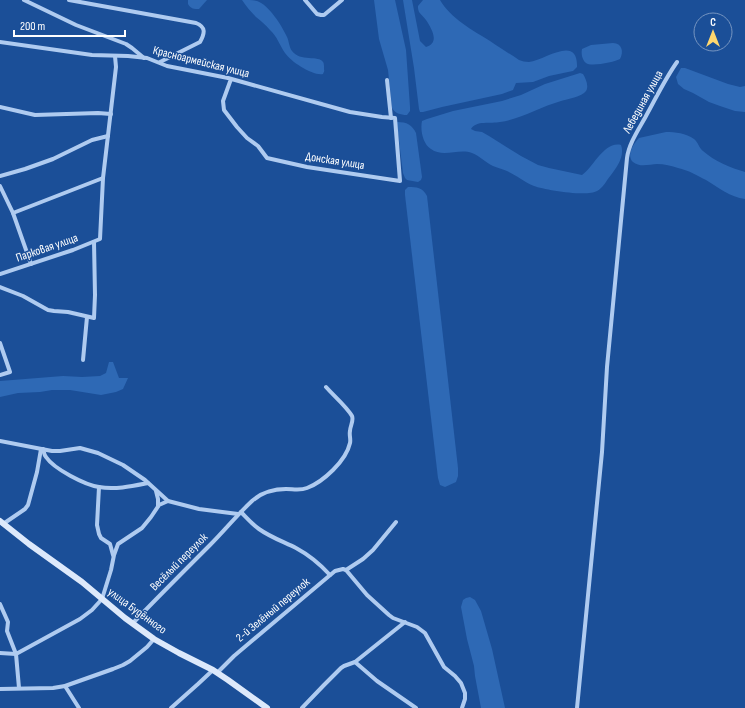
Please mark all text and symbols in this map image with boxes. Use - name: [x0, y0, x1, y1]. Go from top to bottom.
- scale bar: [14, 12, 125, 38]
- north arrow: [693, 12, 733, 52]
- text: С: [710, 16, 716, 29]
- text: 200 m: [20, 19, 46, 34]
- street label: Красноармейская улица: [151, 43, 251, 81]
- street label: Лебединая улица: [619, 68, 667, 137]
- street label: Донская улица: [304, 149, 366, 173]
- street label: Парковая улица: [14, 230, 80, 266]
- street label: Весёлый переулок: [147, 530, 211, 594]
- street label: 2-й Зелёный переулок: [233, 574, 314, 645]
- street label: улица Будённого: [105, 585, 169, 637]

